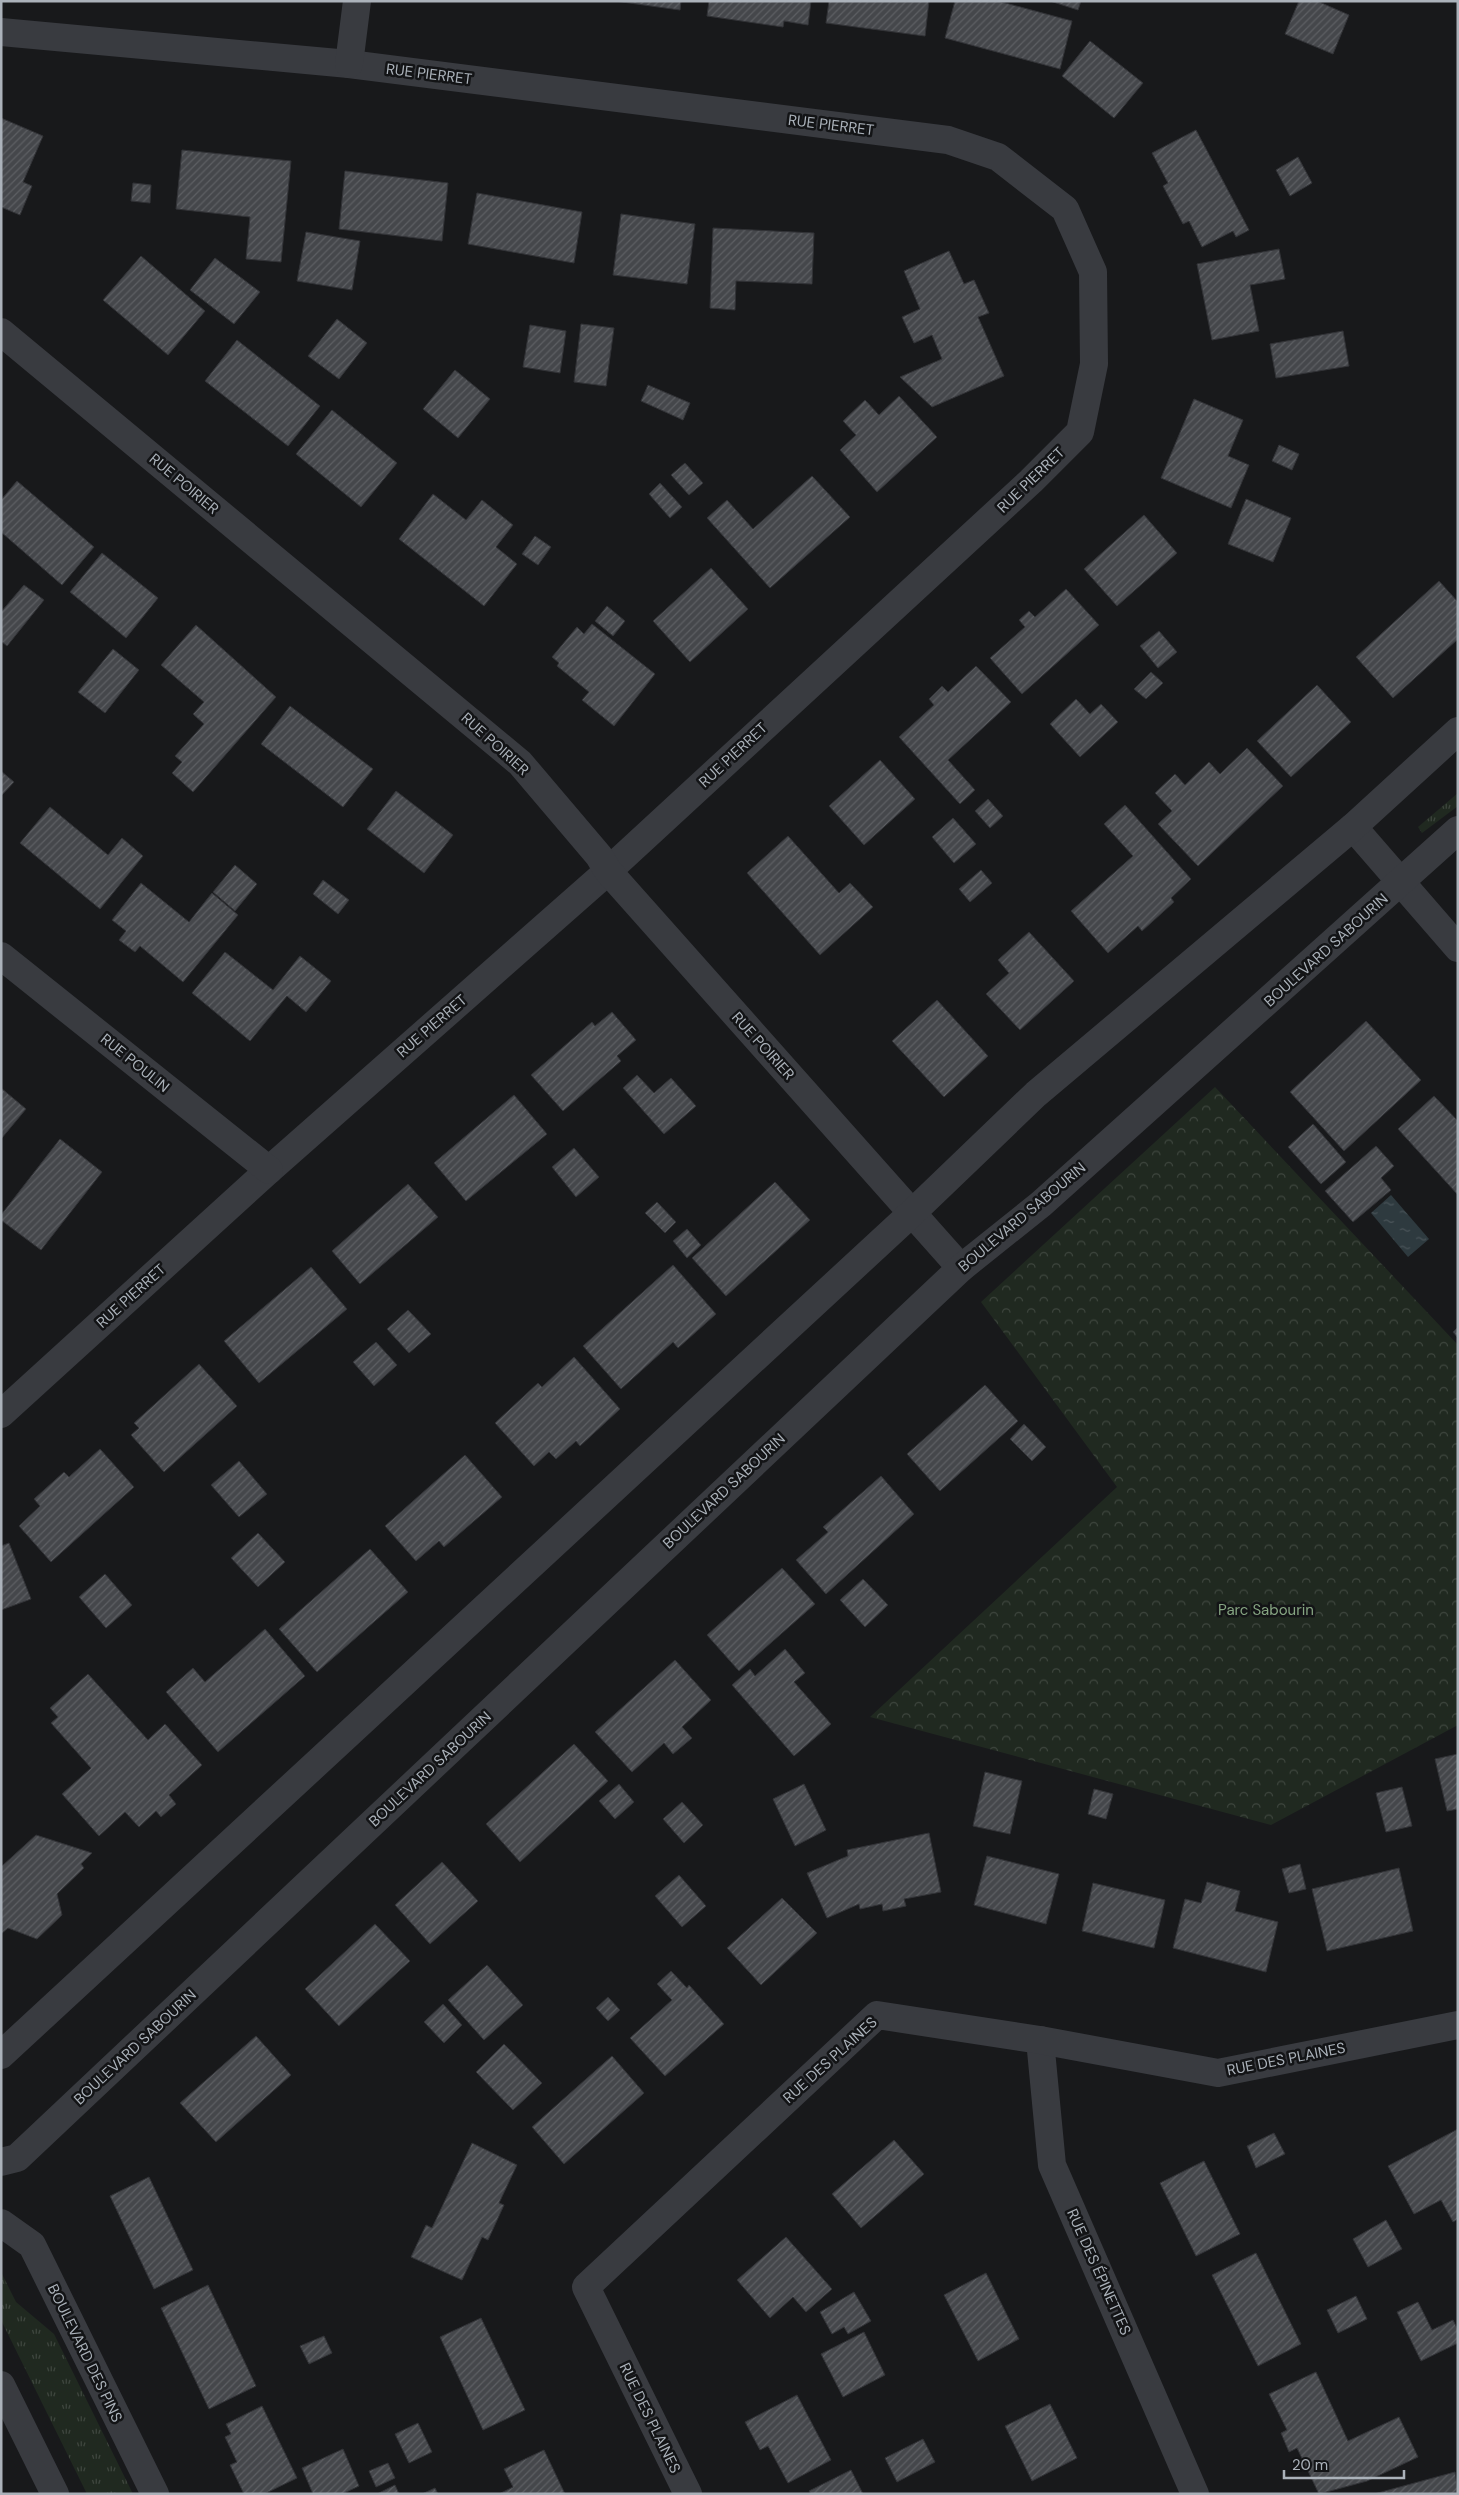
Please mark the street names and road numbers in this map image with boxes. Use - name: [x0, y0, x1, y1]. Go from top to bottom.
- street label: RUE PIERRET: [385, 59, 473, 89]
- street label: RUE PIERRET: [787, 110, 875, 140]
- street label: RUE PIERRET: [993, 443, 1069, 517]
- street label: RUE POIRIER: [145, 449, 223, 519]
- street label: RUE POIRIER: [457, 708, 533, 780]
- street label: RUE PIERRET: [695, 718, 771, 792]
- street label: BOULEVARD SABOURIN: [1260, 889, 1392, 1011]
- street label: RUE PIERRET: [393, 990, 471, 1062]
- street label: RUE POIRIER: [727, 1008, 799, 1084]
- street label: RUE POULIN: [96, 1029, 174, 1097]
- street label: BOULEVARD SABOURIN: [954, 1158, 1090, 1276]
- street label: RUE PIERRET: [92, 1260, 170, 1332]
- street label: BOULEVARD SABOURIN: [658, 1429, 790, 1553]
- street label: BOULEVARD SABOURIN: [364, 1707, 496, 1831]
- street label: BOULEVARD SABOURIN: [69, 1985, 201, 2109]
- street label: RUE DES PLAINES: [779, 2012, 882, 2108]
- street label: RUE DES PLAINES: [1225, 2038, 1347, 2080]
- street label: RUE DES ÉPINETTES: [1062, 2206, 1136, 2339]
- street label: BOULEVARD DES PINS: [43, 2281, 127, 2426]
- street label: RUE DES PLAINES: [615, 2360, 685, 2477]

